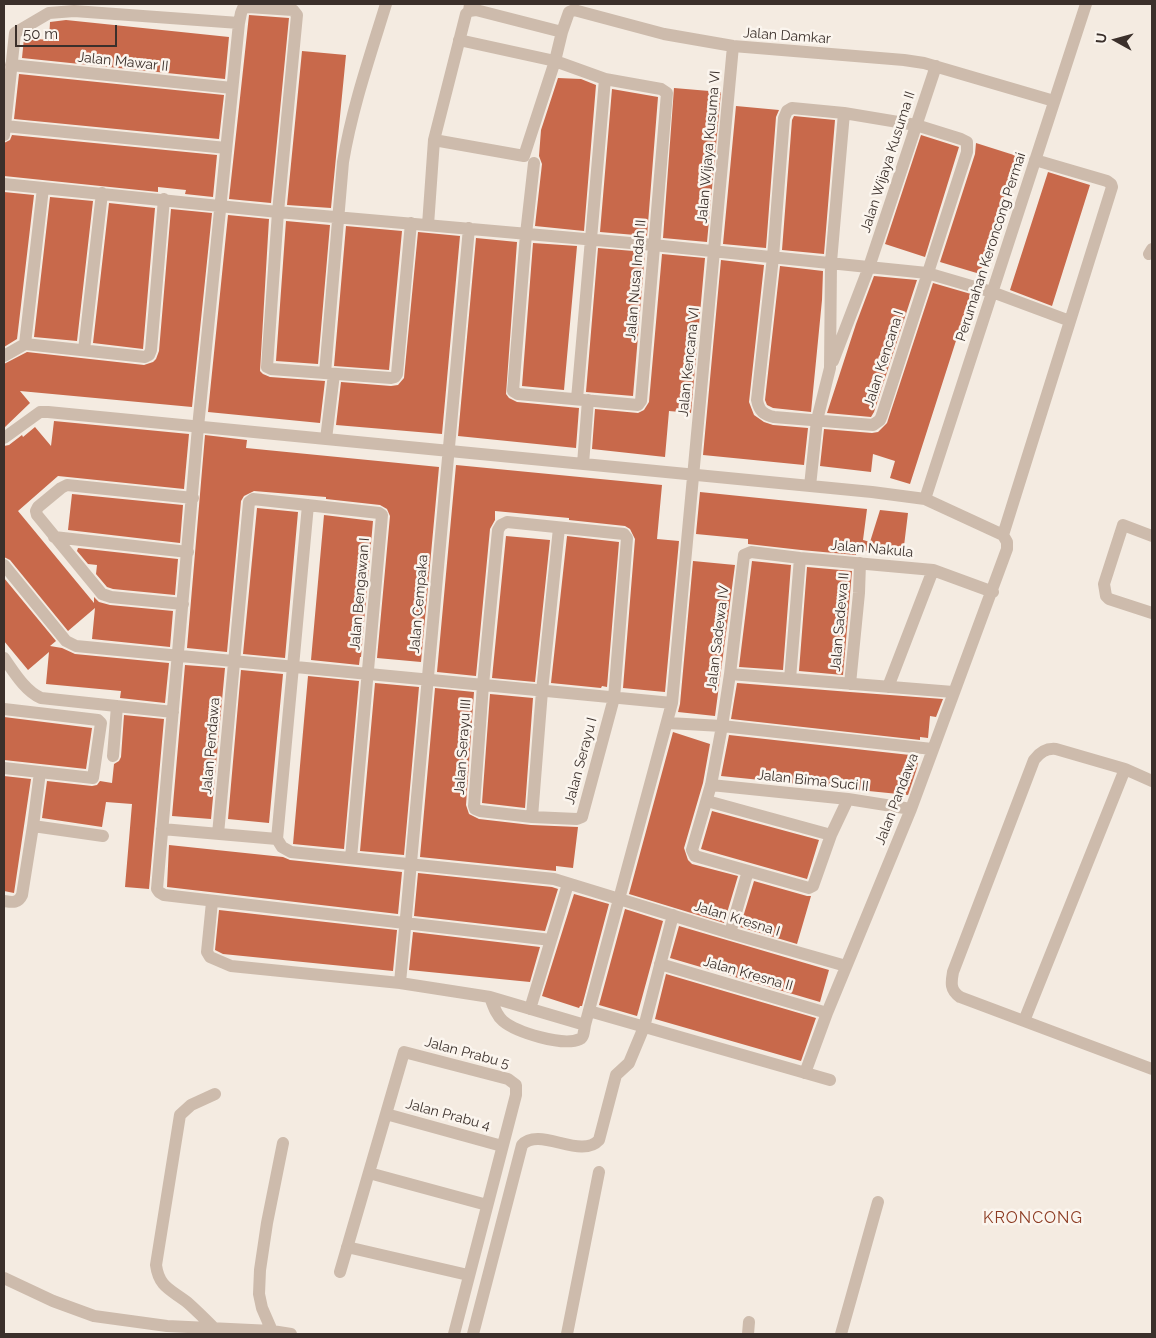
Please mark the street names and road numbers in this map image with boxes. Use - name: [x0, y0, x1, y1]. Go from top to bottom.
- street label: Jalan Damkar: [743, 25, 831, 47]
- street label: Jalan Mawar II: [77, 49, 169, 75]
- street label: Jalan Wijaya Kusuma VI: [694, 70, 724, 224]
- street label: Jalan Wijaya Kusuma II: [857, 89, 919, 235]
- street label: Perumahan Keroncong Permai: [952, 150, 1030, 344]
- street label: Jalan Nusa Indah II: [622, 219, 650, 341]
- street label: Jalan Kencana VI: [675, 306, 703, 418]
- street label: Jalan Kencana I: [860, 309, 908, 409]
- street label: Jalan Bengawan I: [347, 537, 373, 651]
- street label: Jalan Nakula: [830, 537, 914, 561]
- street label: Jalan Cempaka: [406, 554, 432, 654]
- street label: Jalan Sadewa II: [827, 572, 853, 672]
- street label: Jalan Sadewa IV: [703, 585, 733, 691]
- street label: Jalan Pendawa: [198, 697, 224, 795]
- street label: Jalan Serayu III: [451, 698, 475, 796]
- street label: Jalan Serayu I: [561, 716, 601, 806]
- street label: Jalan Pandawa: [872, 751, 922, 847]
- street label: Jalan Bima Suci II: [756, 767, 870, 795]
- street label: Jalan Kresna I: [692, 898, 782, 940]
- street label: Jalan Kresna II: [701, 953, 795, 995]
- street label: Jalan Prabu 5: [423, 1034, 511, 1072]
- street label: Jalan Prabu 4: [404, 1096, 492, 1134]

